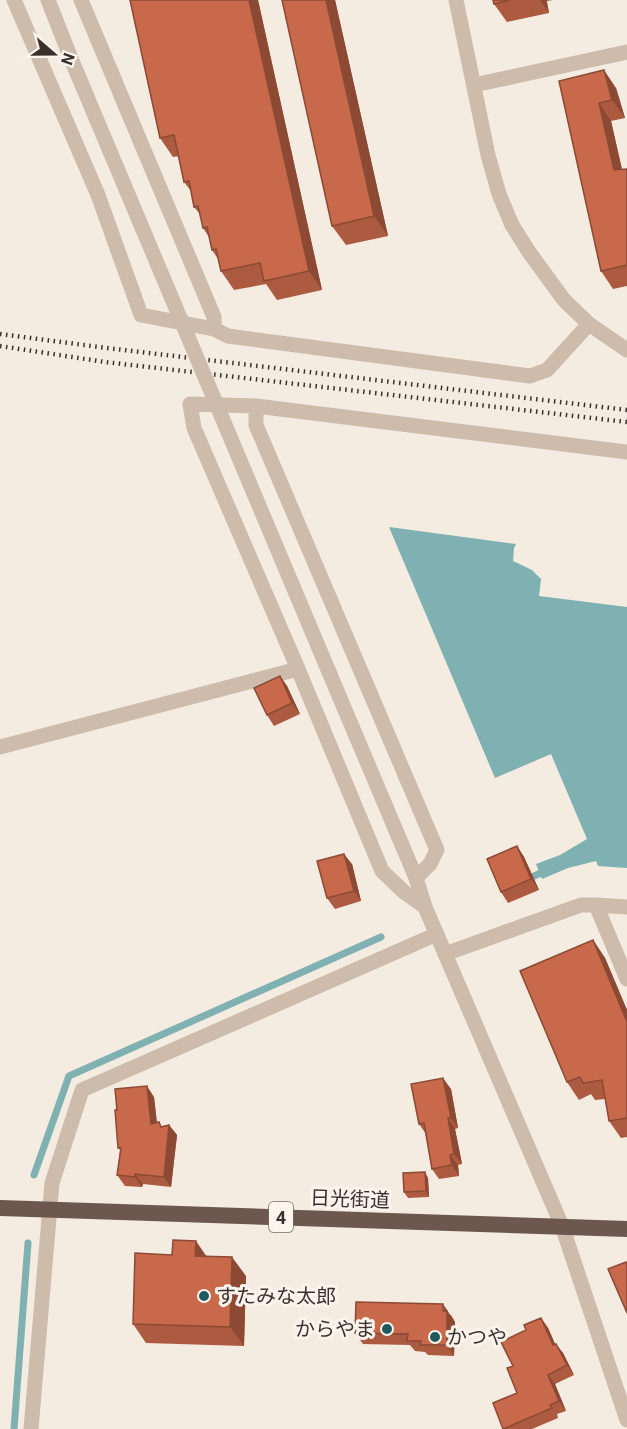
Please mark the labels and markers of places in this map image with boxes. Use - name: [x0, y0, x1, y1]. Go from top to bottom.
- place label: すたみな太郎: [216, 1284, 336, 1308]
- marker: すたみな太郎: [197, 1289, 211, 1303]
- place label: からやま: [295, 1317, 375, 1341]
- marker: からやま: [380, 1322, 394, 1336]
- place label: かつや: [447, 1325, 507, 1349]
- marker: かつや: [428, 1330, 442, 1344]

